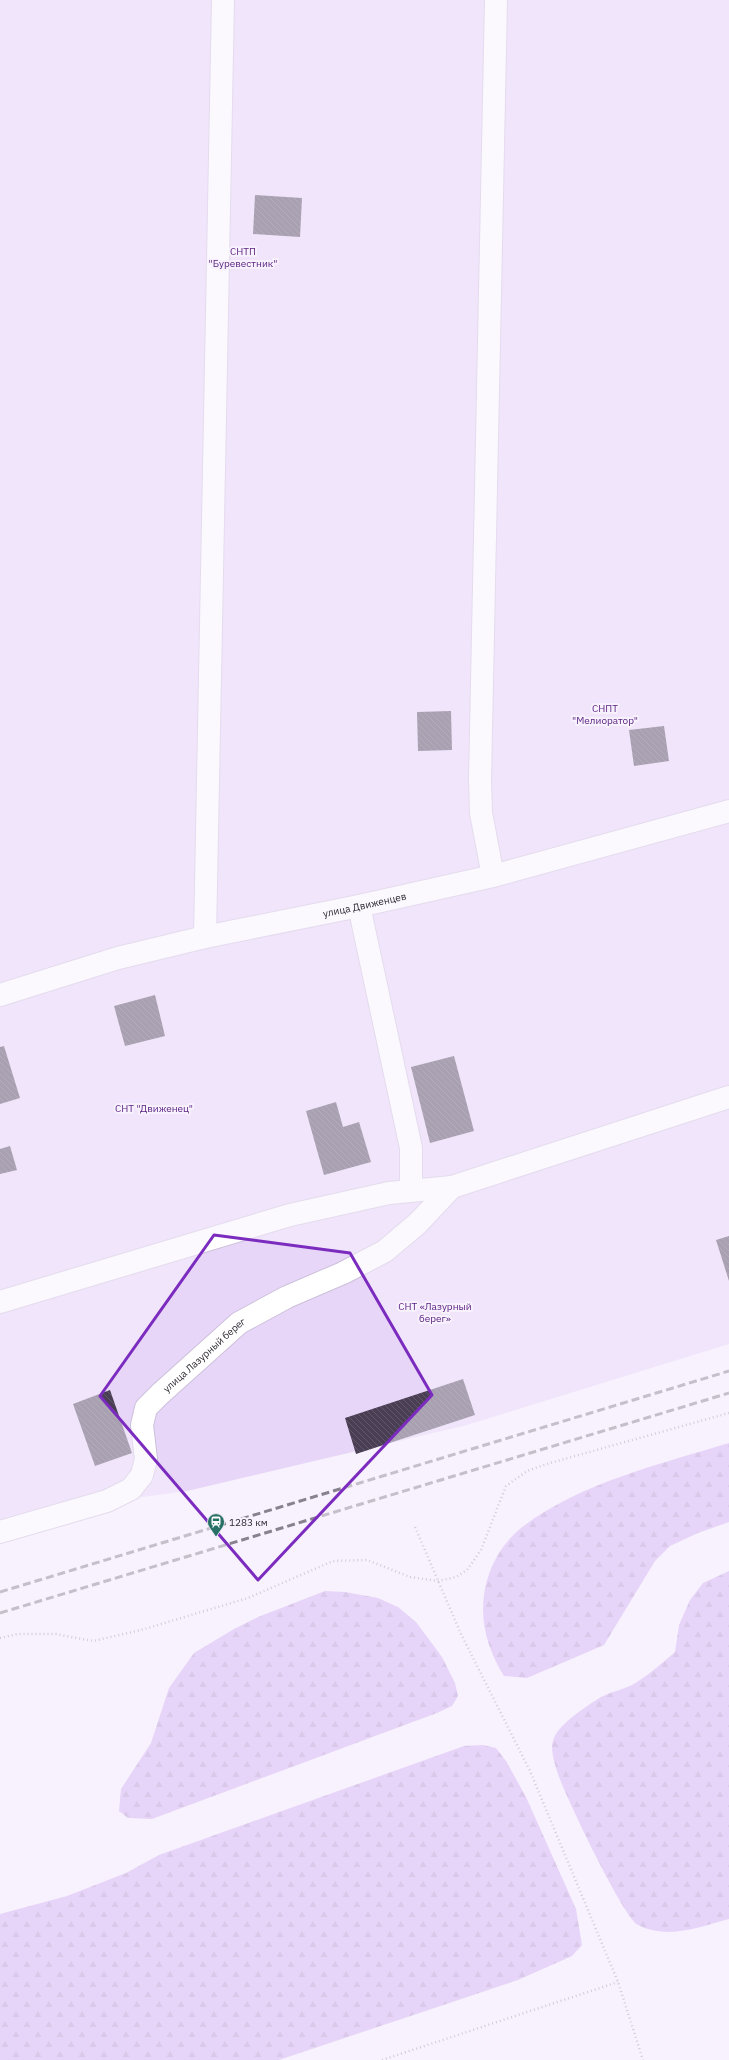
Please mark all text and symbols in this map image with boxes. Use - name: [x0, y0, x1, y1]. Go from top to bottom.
- park label: СНТП "Буревестник": [208, 245, 278, 270]
- park label: СНПТ "Мелиоратор": [572, 702, 638, 727]
- street label: улица Движенцев: [322, 889, 407, 920]
- park label: СНТ "Движенец": [115, 1102, 193, 1115]
- park label: СНТ «Лазурный берег»: [398, 1300, 472, 1325]
- street label: улица Лазурный берег: [160, 1314, 248, 1395]
- station icon: 1283 км: [206, 1512, 226, 1537]
- place label: 1283 км: [229, 1516, 268, 1529]

